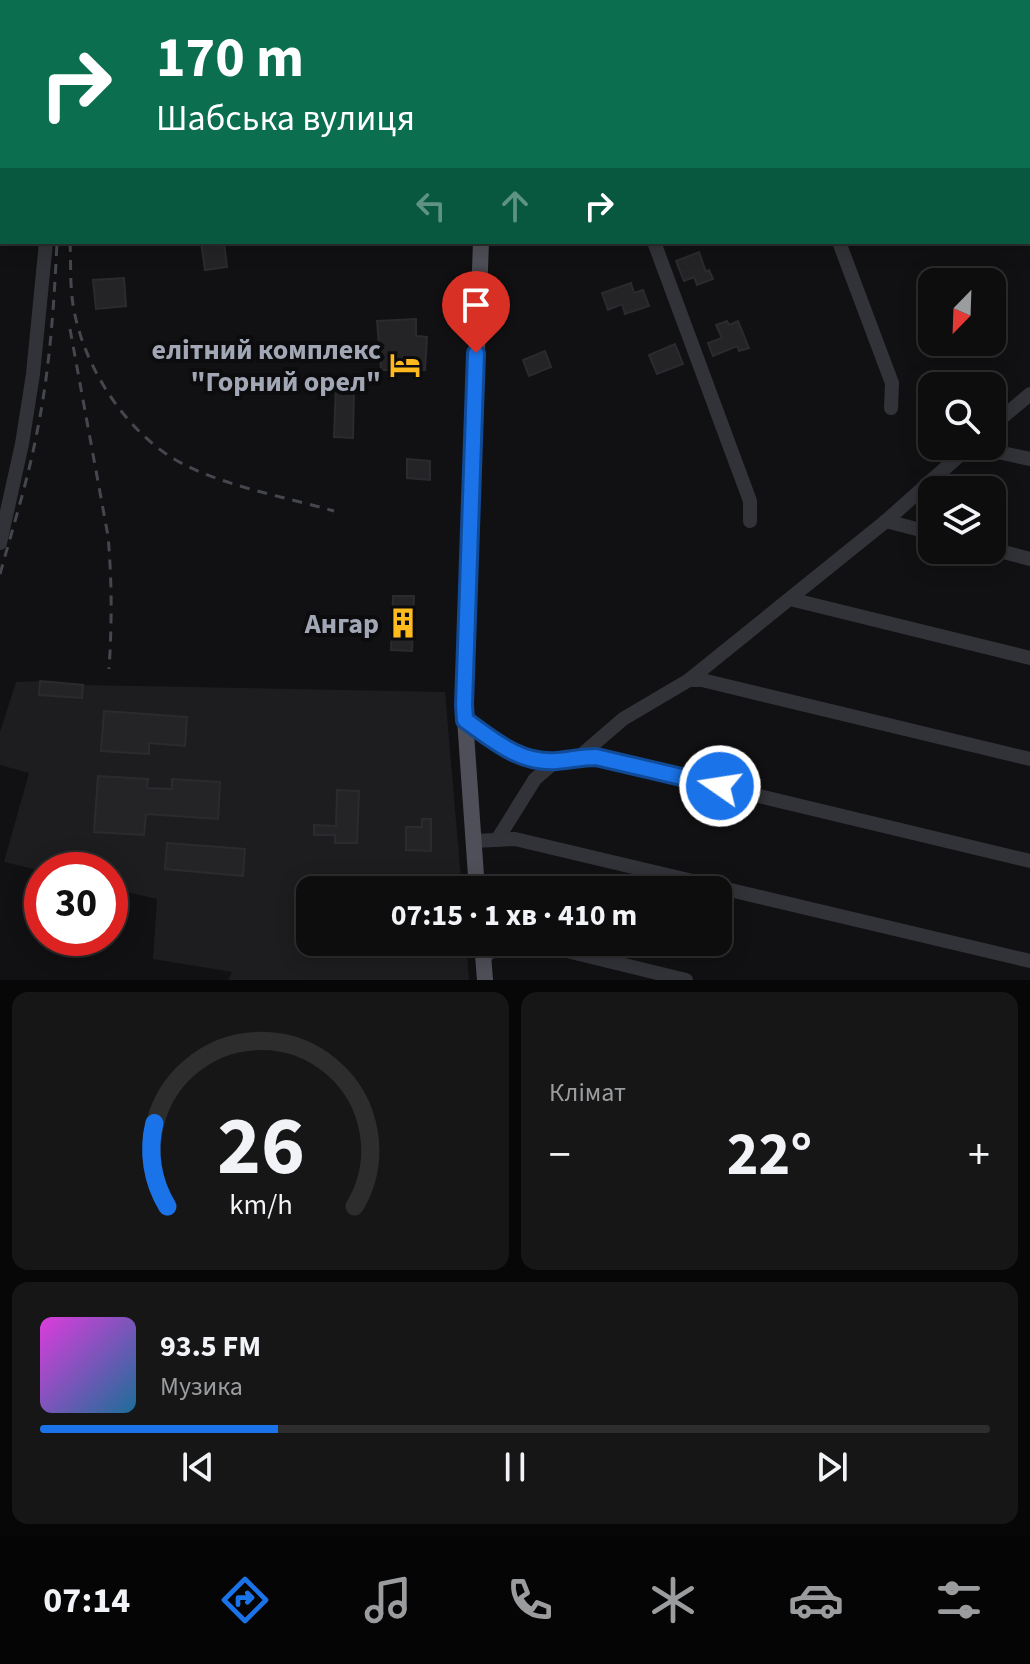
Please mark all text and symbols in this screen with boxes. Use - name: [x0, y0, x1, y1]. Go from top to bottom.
- text: 170 m: [156, 19, 304, 98]
- icon: right: [24, 32, 128, 136]
- text: Шабська вулиця: [156, 93, 415, 144]
- icon: left: [409, 184, 453, 228]
- icon: ahead: [493, 184, 537, 228]
- icon: right: [577, 184, 621, 228]
- north arrow: [918, 268, 1006, 356]
- map controls: [918, 268, 1006, 564]
- pin: [442, 271, 510, 353]
- icon: arrive: [454, 283, 498, 327]
- place label: елітний комплекс "Горний орел": [151, 330, 381, 402]
- hotel icon: елітний комплекс "Горний орел": [388, 348, 422, 382]
- button: search: [918, 372, 1006, 460]
- button: layers: [918, 476, 1006, 564]
- place label: Ангар: [304, 604, 379, 644]
- building icon: Ангар: [386, 606, 420, 640]
- position arrow: [678, 744, 762, 828]
- speed limit sign: 30: [24, 852, 128, 956]
- text: 07:15 · 1 хв · 410 m: [391, 894, 637, 937]
- text: Клімат: [549, 1074, 626, 1111]
- text: 26: [217, 1088, 304, 1206]
- text: 22°: [727, 1113, 812, 1198]
- text: −: [549, 1124, 571, 1187]
- text: +: [968, 1124, 990, 1187]
- text: km/h: [229, 1185, 292, 1225]
- text: 93.5 FM: [160, 1325, 261, 1368]
- text: Музика: [160, 1368, 243, 1405]
- icon: previous: [176, 1445, 220, 1489]
- icon: pause: [493, 1445, 537, 1489]
- icon: next: [810, 1445, 854, 1489]
- icon: directions: [217, 1572, 273, 1628]
- icon: music: [360, 1572, 416, 1628]
- icon: phone: [502, 1572, 558, 1628]
- icon: climate: [645, 1572, 701, 1628]
- icon: car: [788, 1572, 844, 1628]
- icon: filters: [931, 1572, 987, 1628]
- text: 07:14: [43, 1575, 130, 1626]

